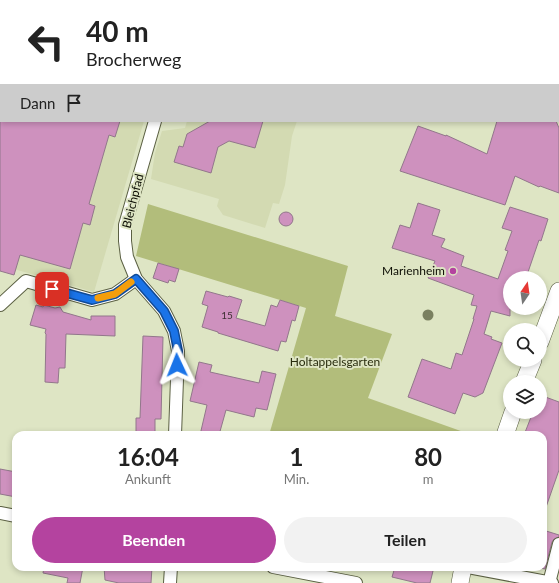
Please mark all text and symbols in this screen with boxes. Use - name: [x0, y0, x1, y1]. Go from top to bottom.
- text: 40 m: [86, 14, 149, 48]
- icon: left: [20, 16, 72, 68]
- text: Brocherweg: [86, 48, 181, 70]
- icon: arrive: [63, 92, 85, 114]
- text: Dann: [20, 94, 55, 112]
- street label: Bleichpfad: [119, 172, 147, 230]
- place label: Marienheim: [382, 263, 445, 278]
- marker: Marienheim: [448, 266, 458, 276]
- north arrow: [503, 271, 547, 315]
- map controls: [503, 271, 547, 419]
- pin: [35, 272, 69, 306]
- icon: arrive: [41, 278, 63, 300]
- house number: 15: [221, 309, 233, 321]
- button: search: [503, 323, 547, 367]
- position arrow: [156, 344, 198, 386]
- park label: Holtappelsgarten: [290, 354, 380, 369]
- button: layers: [503, 375, 547, 419]
- text: 16:04: [117, 442, 179, 471]
- text: 1: [290, 442, 303, 471]
- text: 80: [414, 442, 442, 471]
- text: Ankunft: [125, 471, 171, 487]
- text: Min.: [284, 471, 309, 487]
- text: m: [423, 471, 433, 487]
- button: Beenden: [32, 517, 276, 563]
- button: Teilen: [284, 517, 527, 563]

